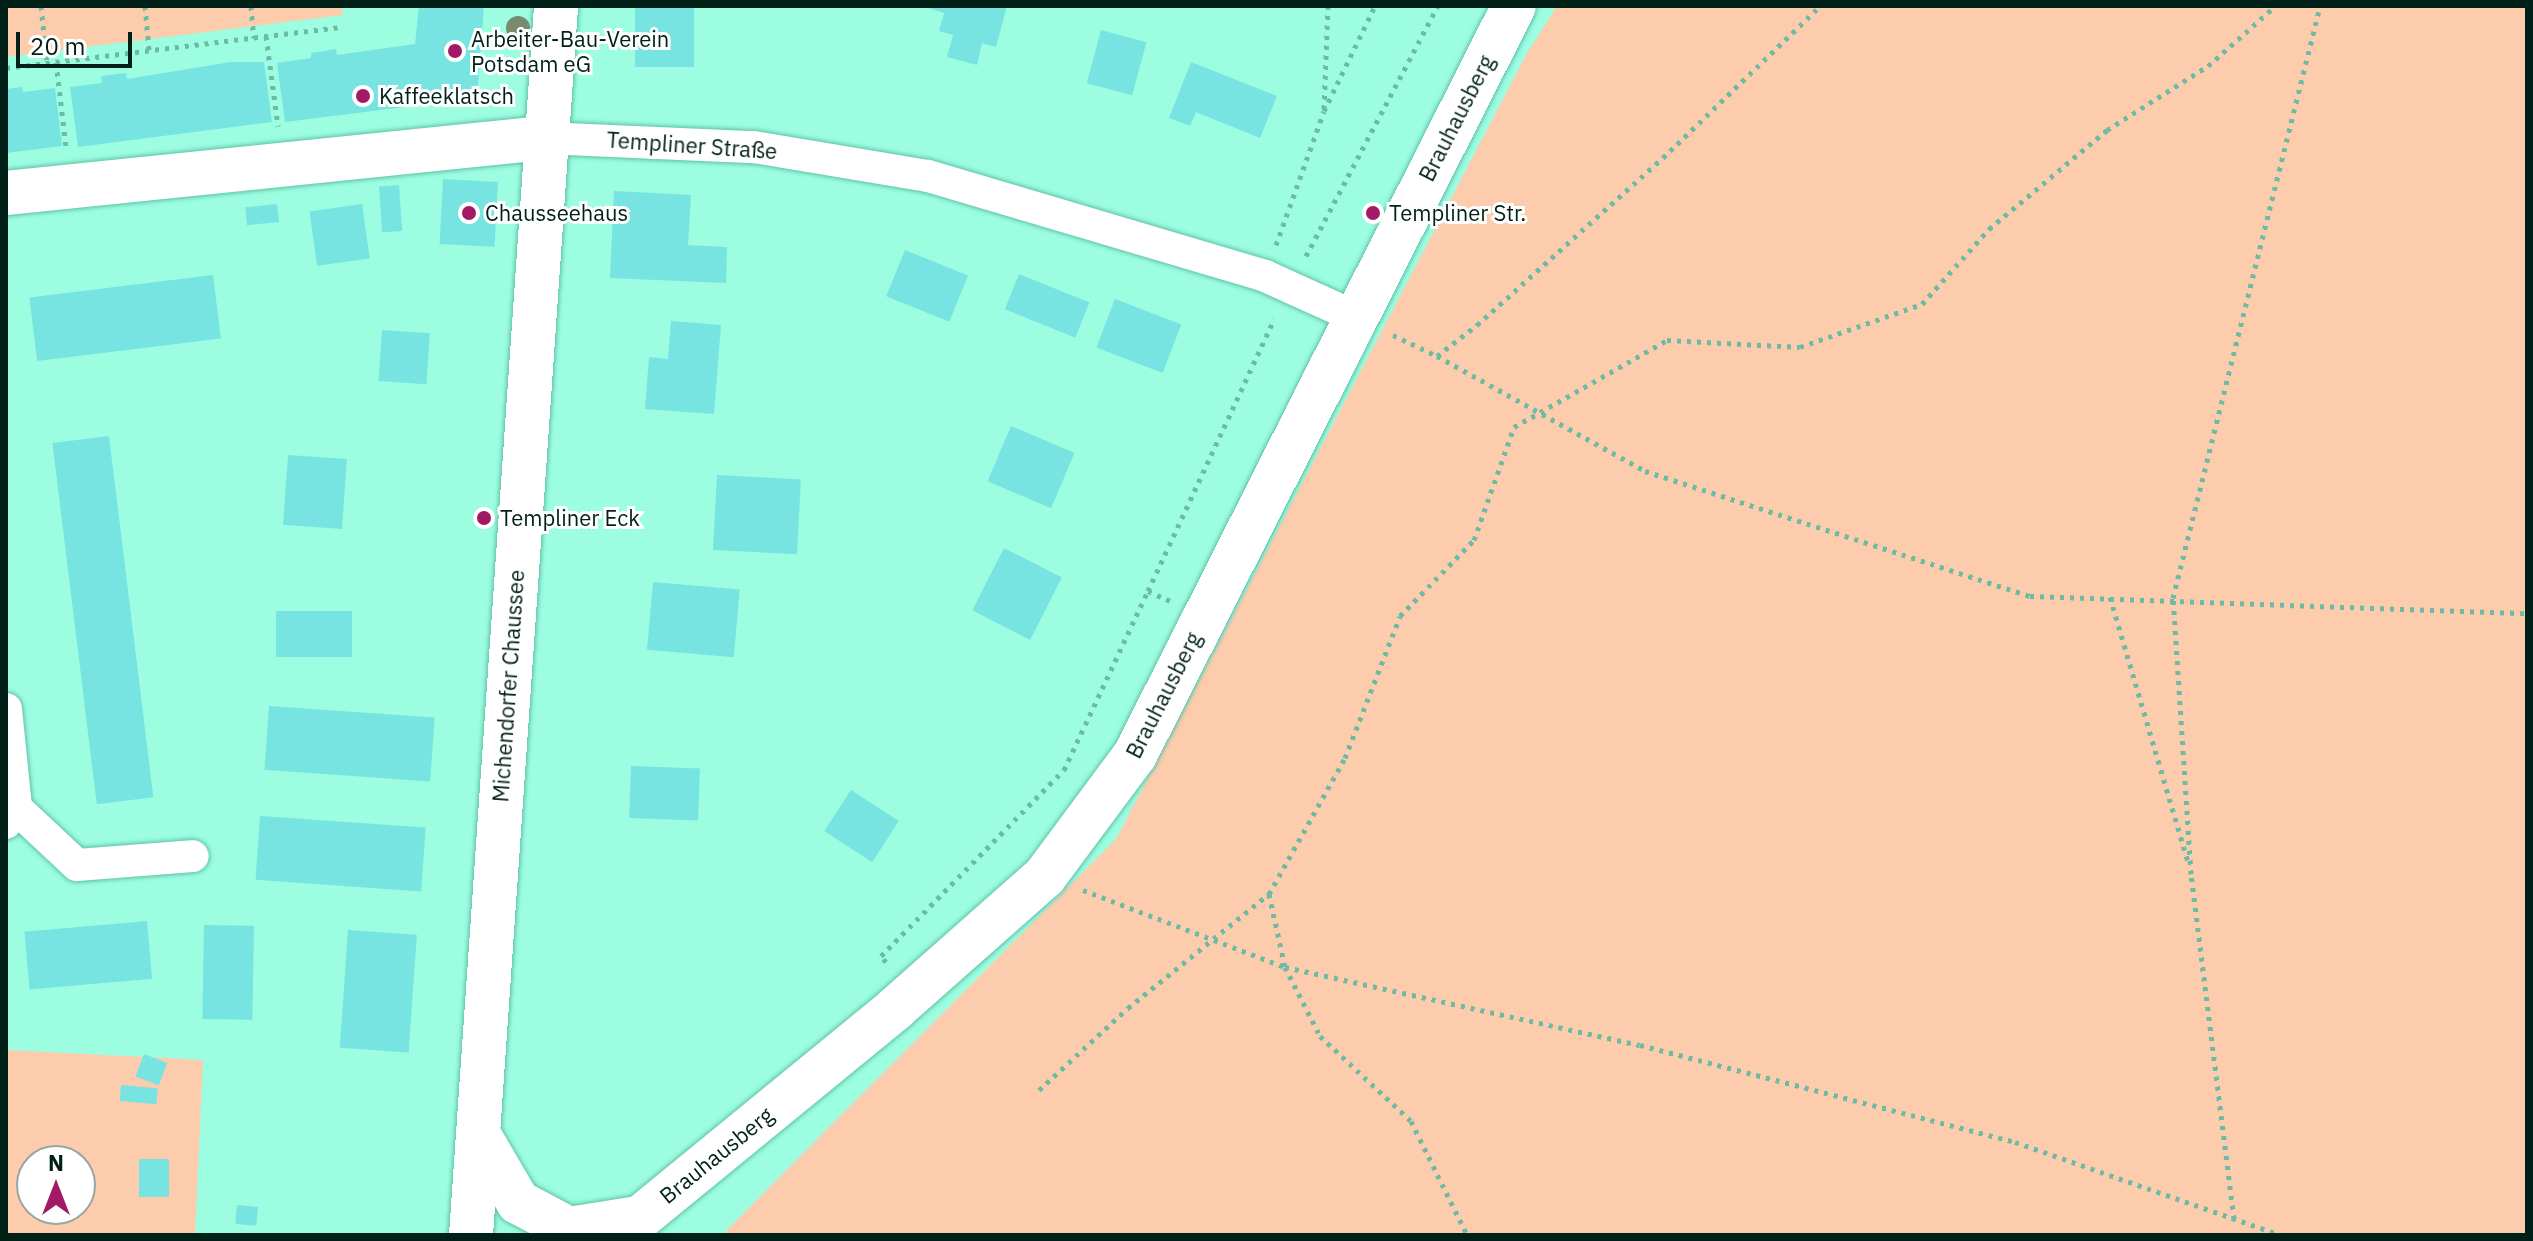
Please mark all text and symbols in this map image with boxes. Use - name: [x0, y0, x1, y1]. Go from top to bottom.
- scale bar: [20, 16, 136, 66]
- place label: Arbeiter-Bau-Verein Potsdam eG: [471, 25, 669, 76]
- text: 20 m: [30, 30, 85, 62]
- marker: Arbeiter-Bau-Verein Potsdam eG: [446, 42, 464, 60]
- street label: Brauhausberg: [1413, 50, 1499, 186]
- place label: Kaffeeklatsch: [379, 83, 514, 109]
- marker: Kaffeeklatsch: [354, 87, 372, 105]
- street label: Templiner Straße: [606, 126, 778, 164]
- place label: Chausseehaus: [485, 200, 628, 226]
- place label: Templiner Str.: [1389, 200, 1526, 226]
- marker: Chausseehaus: [460, 204, 478, 222]
- marker: Templiner Str.: [1364, 204, 1382, 222]
- place label: Templiner Eck: [500, 505, 640, 531]
- marker: Templiner Eck: [475, 509, 493, 527]
- street label: Michendorfer Chaussee: [487, 569, 529, 803]
- street label: Brauhausberg: [1120, 627, 1206, 763]
- street label: Brauhausberg: [654, 1101, 778, 1209]
- north arrow: [16, 1145, 96, 1225]
- text: N: [48, 1148, 64, 1177]

